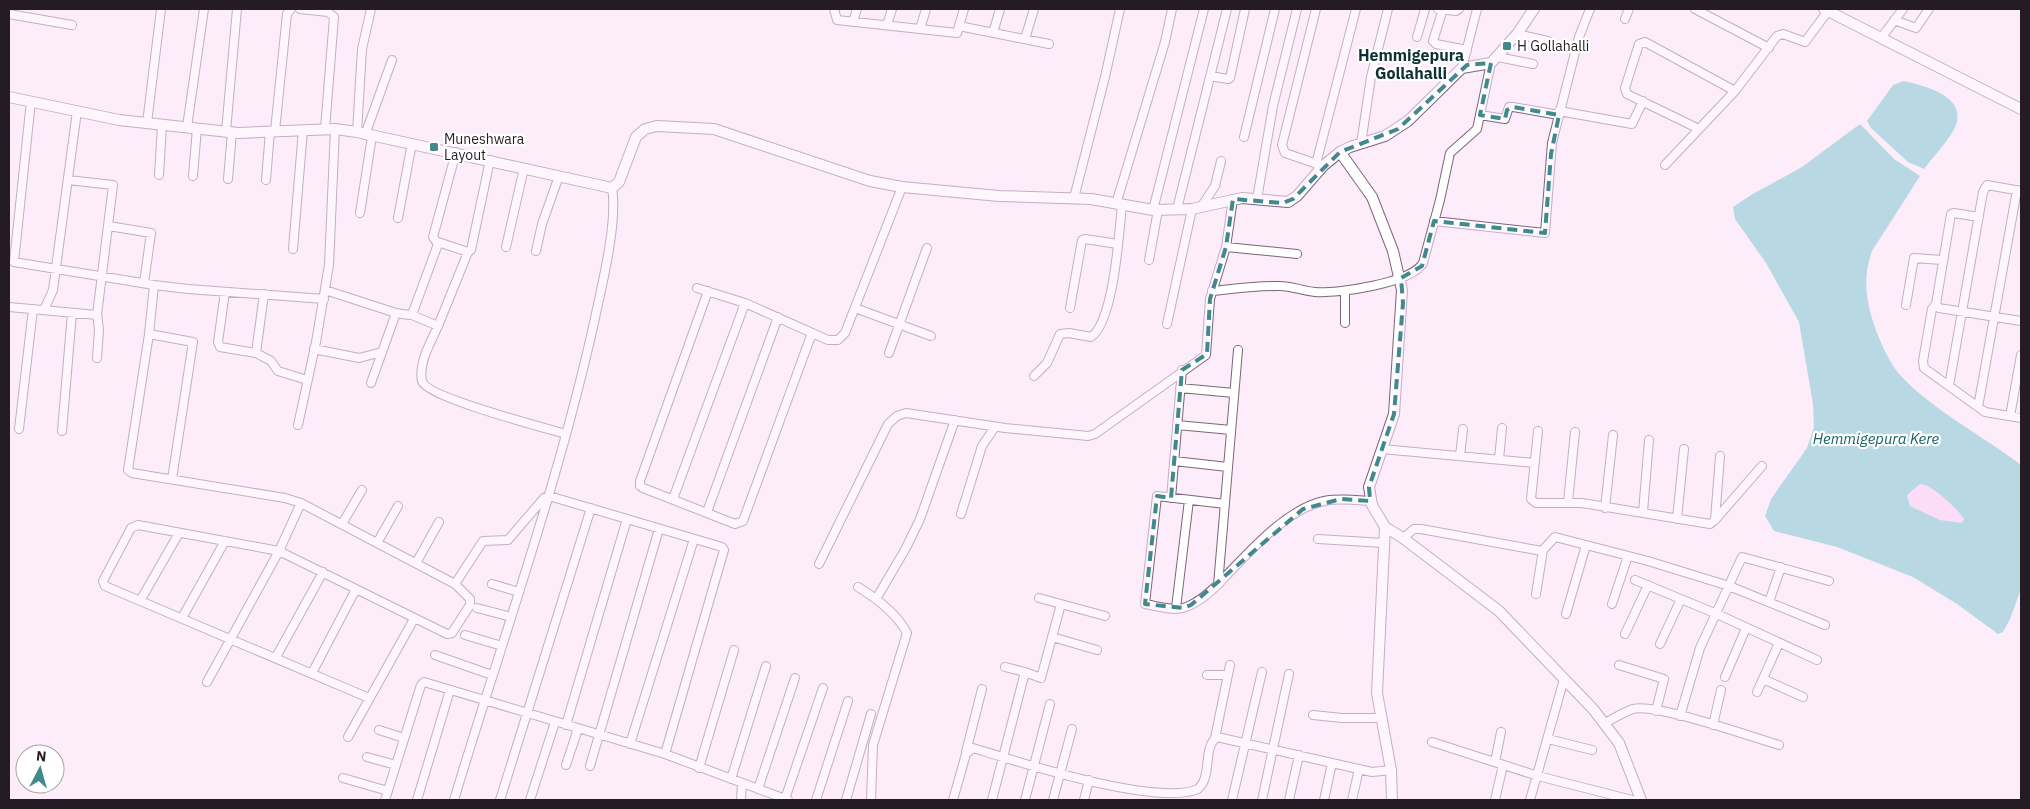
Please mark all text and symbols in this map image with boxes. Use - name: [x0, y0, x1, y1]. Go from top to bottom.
- place label: H Gollahalli: [1517, 37, 1589, 55]
- marker: H Gollahalli: [1501, 40, 1513, 52]
- district label: Hemmigepura Gollahalli: [1358, 45, 1464, 83]
- place label: Muneshwara Layout: [444, 130, 525, 164]
- marker: Muneshwara Layout: [428, 141, 440, 153]
- water label: Hemmigepura Kere: [1813, 429, 1940, 448]
- north arrow: [15, 744, 65, 794]
- text: N: [35, 747, 47, 766]

